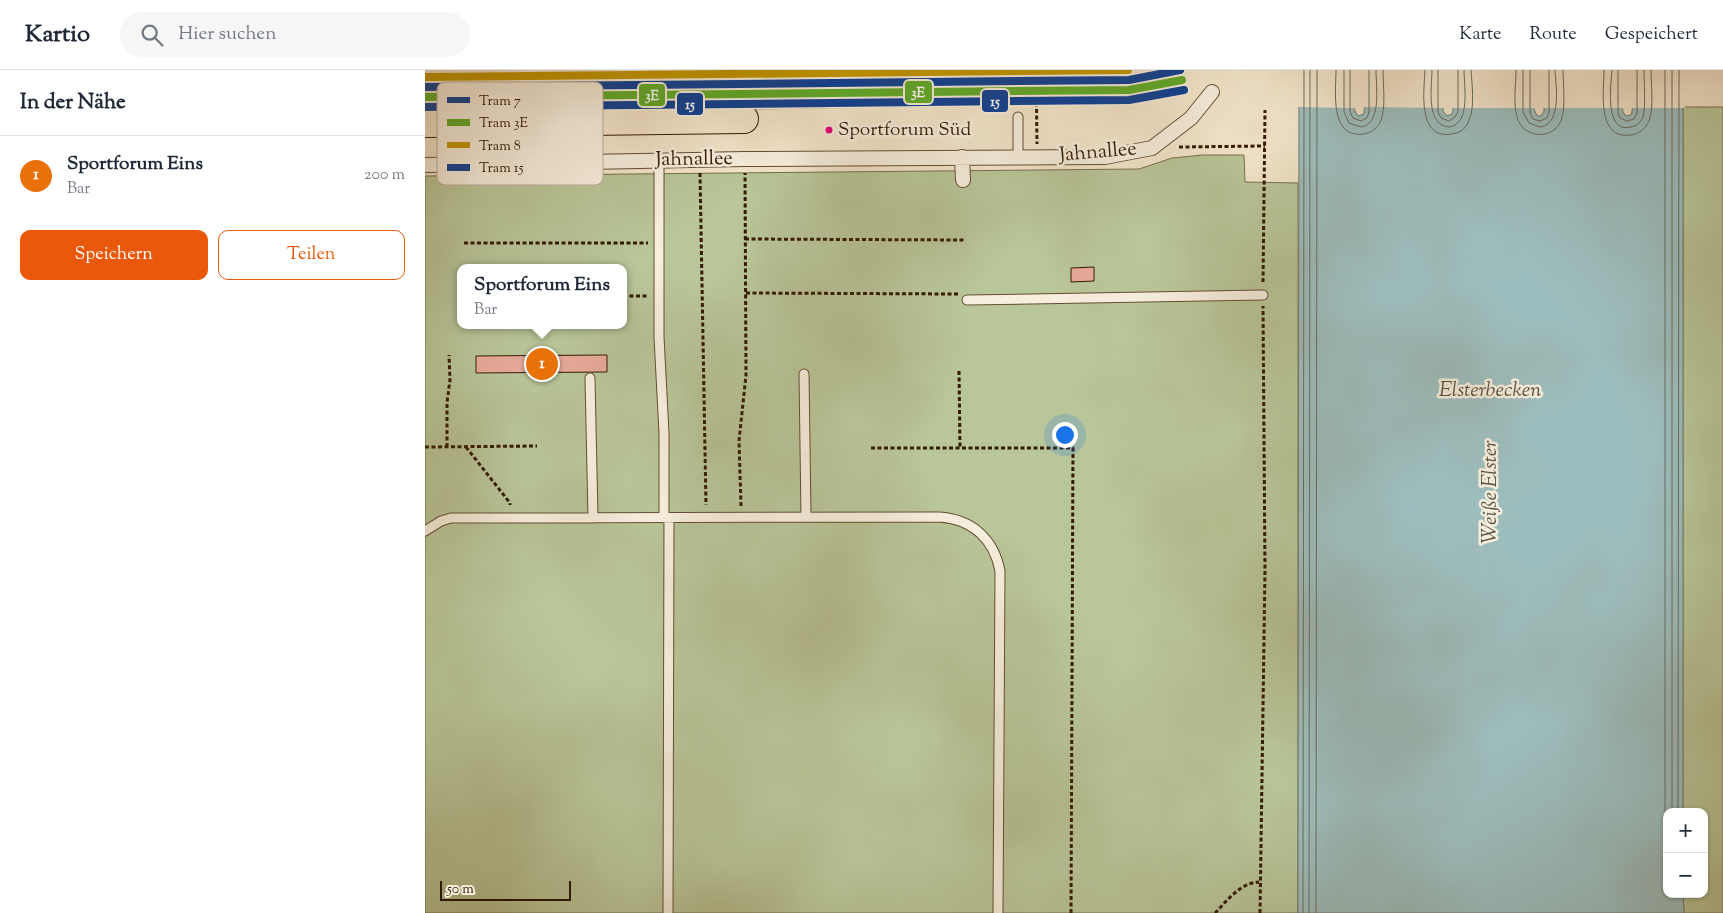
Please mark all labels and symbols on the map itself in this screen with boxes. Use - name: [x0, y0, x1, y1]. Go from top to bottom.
- line badge: 3E: [904, 80, 933, 104]
- legend: [437, 82, 603, 185]
- line badge: 3E: [638, 83, 666, 107]
- text: 3E: [911, 84, 926, 104]
- text: 3E: [645, 87, 660, 107]
- line badge: 15: [981, 89, 1009, 113]
- text: Tram 7: [479, 92, 521, 112]
- line badge: 15: [676, 92, 704, 116]
- text: 15: [990, 93, 1000, 113]
- text: 15: [685, 96, 695, 116]
- text: Tram 3E: [479, 114, 529, 134]
- place label: Sportforum Süd: [838, 117, 972, 144]
- marker: Sportforum Süd: [824, 125, 834, 135]
- street label: Jahnallee: [1057, 135, 1138, 171]
- text: Tram 8: [479, 137, 521, 157]
- street label: Jahnallee: [654, 145, 733, 175]
- text: Tram 15: [479, 159, 524, 179]
- pin: 1: [526, 345, 558, 383]
- water label: Elsterbecken: [1439, 376, 1541, 406]
- your location: [1052, 422, 1078, 448]
- water label: Weiße Elster: [1476, 440, 1506, 544]
- scale bar: [440, 878, 571, 901]

